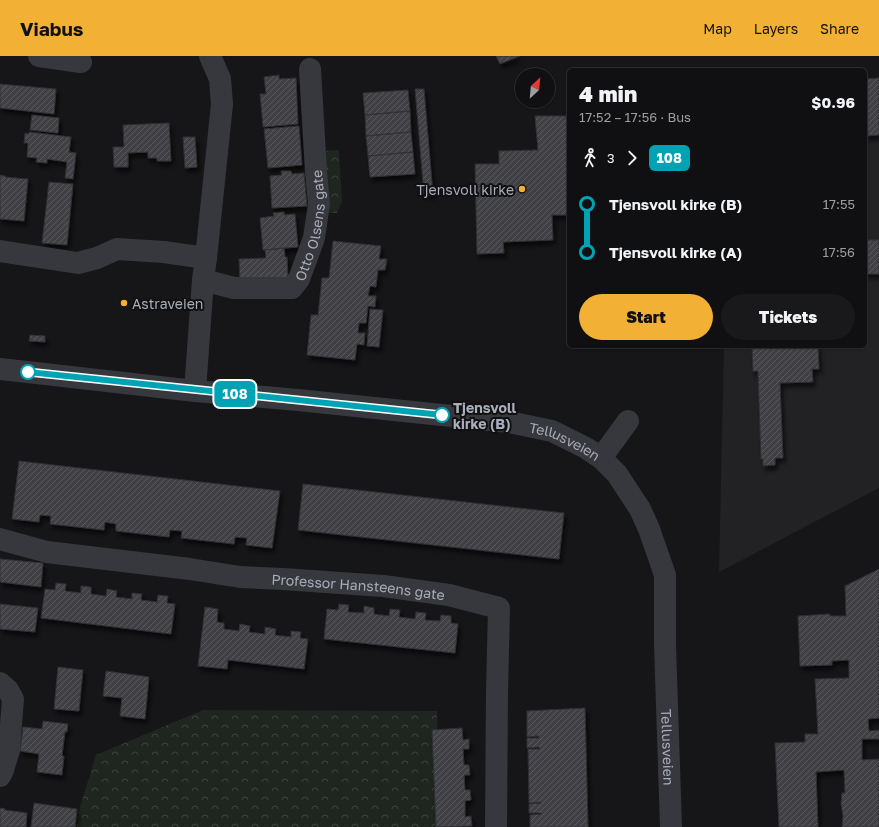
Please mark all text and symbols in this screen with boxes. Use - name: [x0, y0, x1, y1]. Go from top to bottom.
- text: Viabus: [20, 17, 83, 40]
- text: Map: [703, 20, 732, 37]
- text: Layers: [754, 20, 798, 37]
- text: Share: [820, 20, 859, 37]
- north arrow: [515, 68, 555, 108]
- map controls: [515, 68, 555, 108]
- text: 4 min: [579, 80, 637, 107]
- text: $0.96: [811, 93, 855, 111]
- text: 17:52 – 17:56 · Bus: [579, 109, 691, 125]
- icon: walk: [579, 147, 601, 169]
- icon: forward: [621, 147, 643, 169]
- text: 108: [657, 149, 682, 166]
- text: 3: [607, 150, 615, 166]
- street label: Otto Olsens gate: [291, 169, 328, 283]
- place label: Tjensvoll kirke: [416, 181, 514, 198]
- marker: Tjensvoll kirke: [517, 184, 527, 194]
- text: Tjensvoll kirke (B): [609, 195, 742, 213]
- text: 17:55: [823, 196, 855, 212]
- text: Tjensvoll kirke (A): [609, 243, 742, 261]
- text: 17:56: [822, 244, 855, 260]
- button: Start: [579, 294, 713, 340]
- button: Tickets: [721, 294, 855, 340]
- place label: Astraveien: [132, 295, 203, 312]
- marker: Astraveien: [119, 298, 129, 308]
- unlabelled marker: [20, 364, 36, 380]
- line badge: 108: [212, 381, 258, 407]
- text: 108: [222, 385, 248, 402]
- place label: Tjensvoll kirke (B): [453, 399, 517, 432]
- marker: Tjensvoll kirke (B): [434, 407, 450, 423]
- street label: Tellusveien: [528, 418, 604, 464]
- street label: Professor Hansteens gate: [271, 570, 446, 603]
- street label: Tellusveien: [659, 708, 678, 786]

